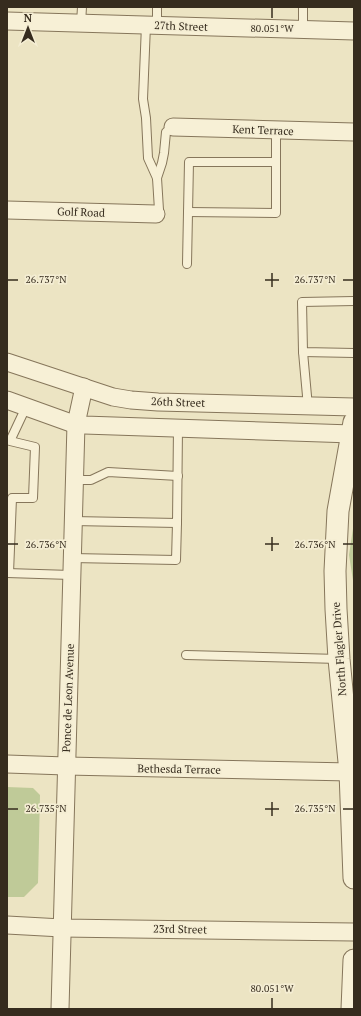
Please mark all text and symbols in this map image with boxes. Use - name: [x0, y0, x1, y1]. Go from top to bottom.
- north arrow: [8, 8, 48, 48]
- text: N: [24, 11, 33, 25]
- street label: 27th Street: [154, 18, 208, 34]
- text: 80.051°W: [250, 22, 294, 35]
- street label: Kent Terrace: [232, 122, 294, 138]
- street label: Golf Road: [57, 204, 105, 220]
- text: 26.737°N: [26, 273, 67, 286]
- text: 26.737°N: [295, 273, 336, 286]
- street label: 26th Street: [151, 394, 205, 410]
- text: 26.736°N: [26, 538, 67, 551]
- text: 26.736°N: [295, 538, 336, 551]
- street label: North Flagler Drive: [329, 601, 349, 696]
- street label: Ponce de Leon Avenue: [59, 643, 77, 753]
- street label: Bethesda Terrace: [137, 761, 221, 777]
- text: 26.735°N: [26, 802, 67, 815]
- text: 26.735°N: [295, 802, 336, 815]
- street label: 23rd Street: [153, 922, 207, 936]
- text: 80.051°W: [250, 982, 294, 995]

